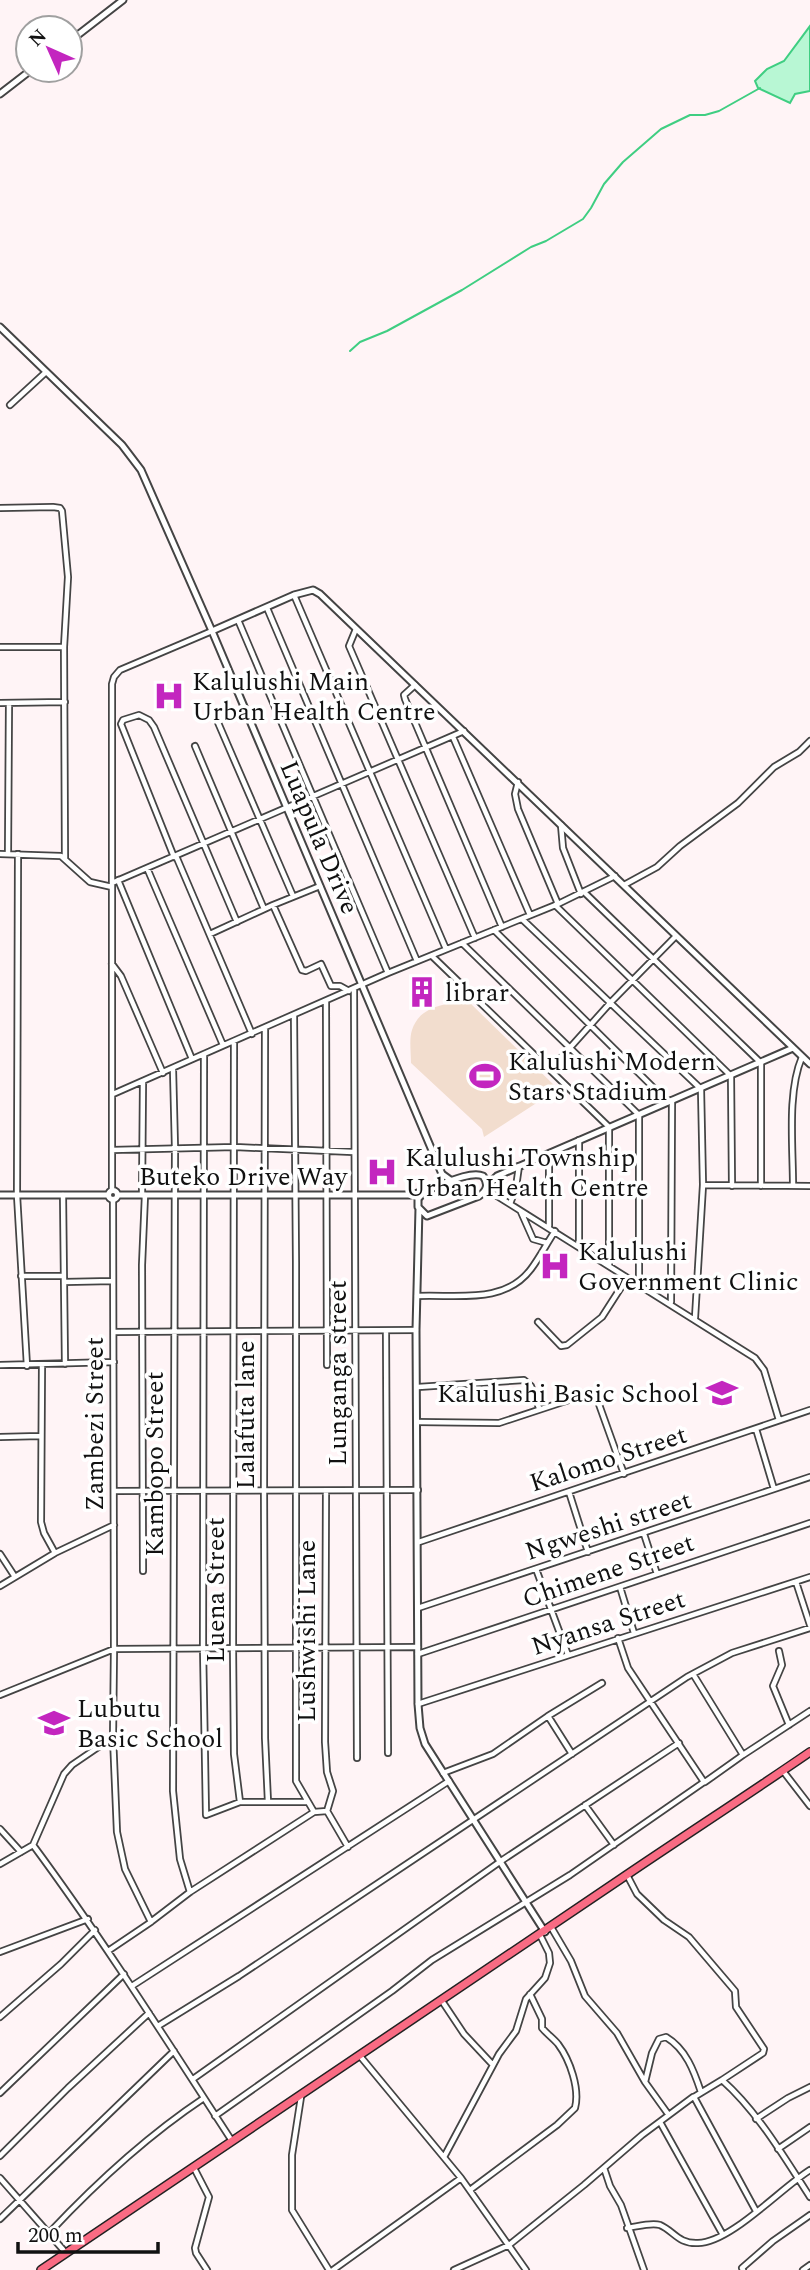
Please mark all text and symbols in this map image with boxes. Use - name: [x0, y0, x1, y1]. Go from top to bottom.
- north arrow: [14, 14, 84, 84]
- text: N: [22, 22, 54, 54]
- place label: Kalulushi Main Urban Health Centre: [192, 662, 436, 732]
- hospital icon: Kalulushi Main Urban Health Centre: [152, 679, 186, 713]
- street label: Luapula Drive: [269, 754, 369, 920]
- place label: librar: [445, 973, 509, 1013]
- building icon: librar: [405, 975, 439, 1009]
- place label: Kalulushi Modern Stars Stadium: [508, 1042, 716, 1112]
- sports icon: Kalulushi Modern Stars Stadium: [468, 1059, 502, 1093]
- place label: Kalulushi Township Urban Health Centre: [405, 1138, 649, 1208]
- hospital icon: Kalulushi Township Urban Health Centre: [365, 1155, 399, 1189]
- street label: Buteko Drive Way: [139, 1157, 349, 1197]
- place label: Kalulushi Government Clinic: [578, 1232, 799, 1302]
- hospital icon: Kalulushi Government Clinic: [538, 1249, 572, 1283]
- street label: Lunganga street: [318, 1280, 358, 1466]
- street label: Zambezi Street: [75, 1337, 115, 1511]
- street label: Lalafuta lane: [226, 1340, 266, 1490]
- street label: Kambopo Street: [135, 1371, 175, 1557]
- place label: Kalulushi Basic School: [437, 1374, 699, 1414]
- school or university icon: Kalulushi Basic School: [705, 1376, 739, 1410]
- street label: Kalomo Street: [524, 1415, 692, 1503]
- street label: Ngweshi street: [520, 1480, 697, 1572]
- street label: Luena Street: [196, 1517, 236, 1663]
- street label: Chimene Street: [517, 1523, 700, 1619]
- street label: Lushwishi Lane: [287, 1540, 327, 1722]
- street label: Nyansa Street: [526, 1579, 690, 1667]
- place label: Lubutu Basic School: [77, 1689, 223, 1759]
- school or university icon: Lubutu Basic School: [37, 1706, 71, 1740]
- scale bar: [18, 2210, 158, 2254]
- text: 200 m: [28, 2220, 83, 2252]

